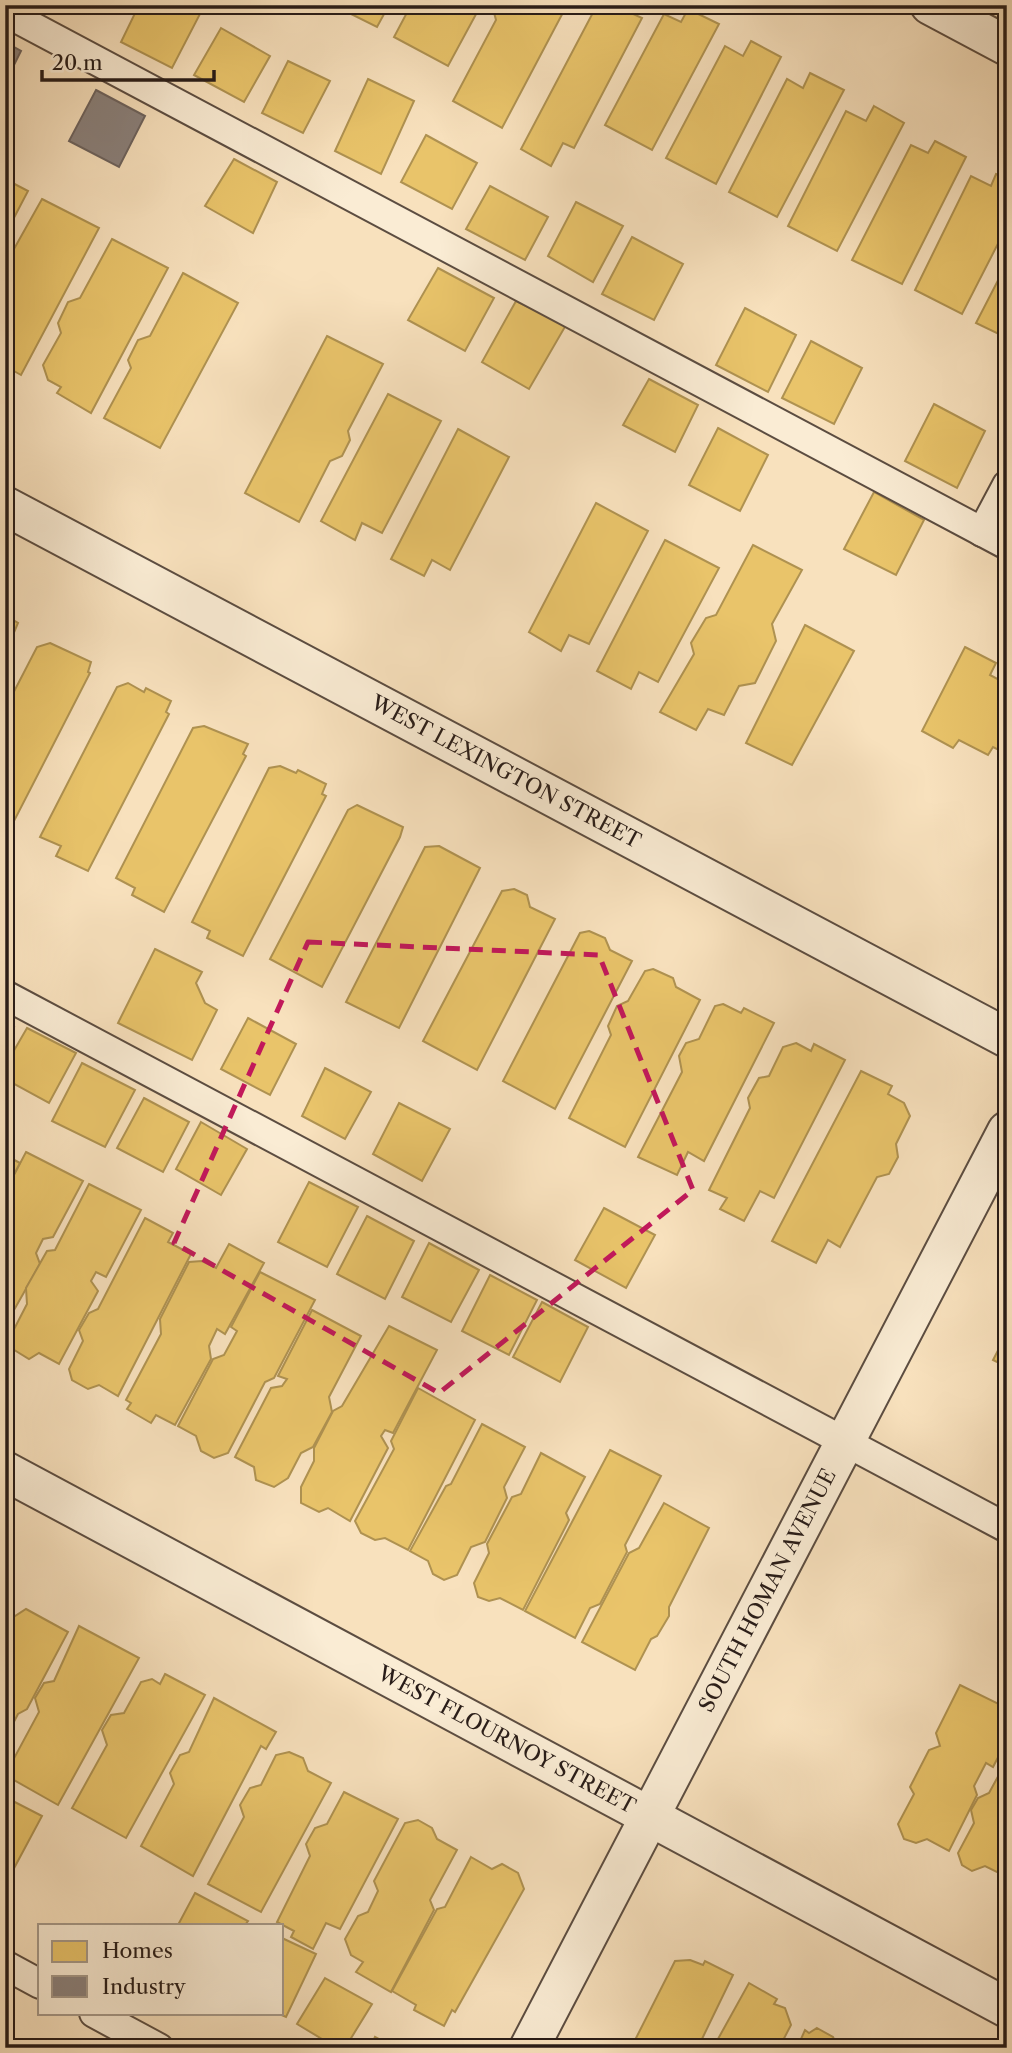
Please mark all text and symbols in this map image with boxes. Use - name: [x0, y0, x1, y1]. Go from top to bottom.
- scale bar: [42, 38, 214, 82]
- text: 20 m: [52, 50, 103, 75]
- street label: WEST LEXINGTON STREET: [366, 689, 645, 853]
- street label: SOUTH HOMAN AVENUE: [693, 1464, 841, 1716]
- street label: WEST FLOURNOY STREET: [373, 1660, 640, 1819]
- legend: [38, 1924, 284, 2014]
- text: Homes: [102, 1938, 173, 1963]
- text: Industry: [102, 1974, 186, 1999]

